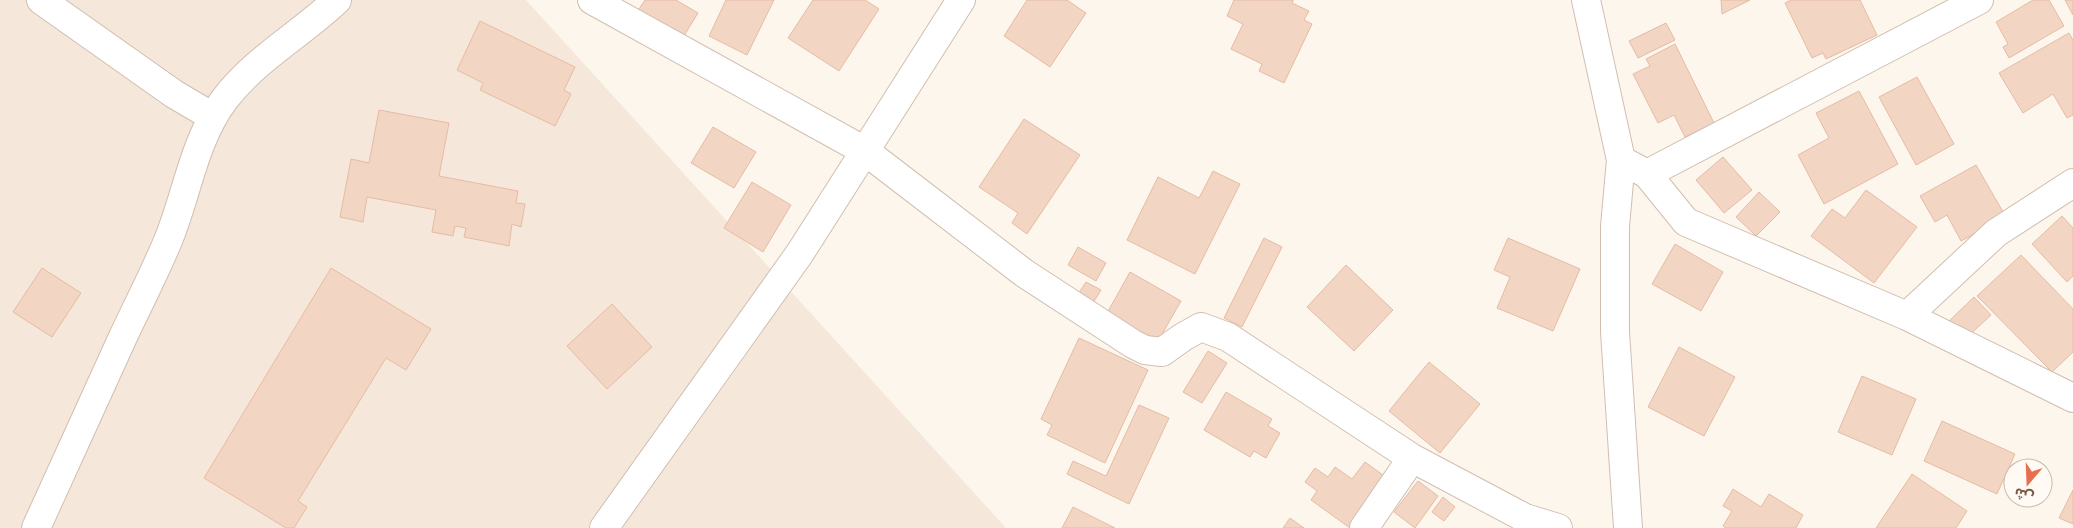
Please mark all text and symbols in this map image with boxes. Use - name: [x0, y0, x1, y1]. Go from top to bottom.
- north arrow: [2003, 458, 2053, 508]
- text: ش: [2012, 484, 2036, 507]

